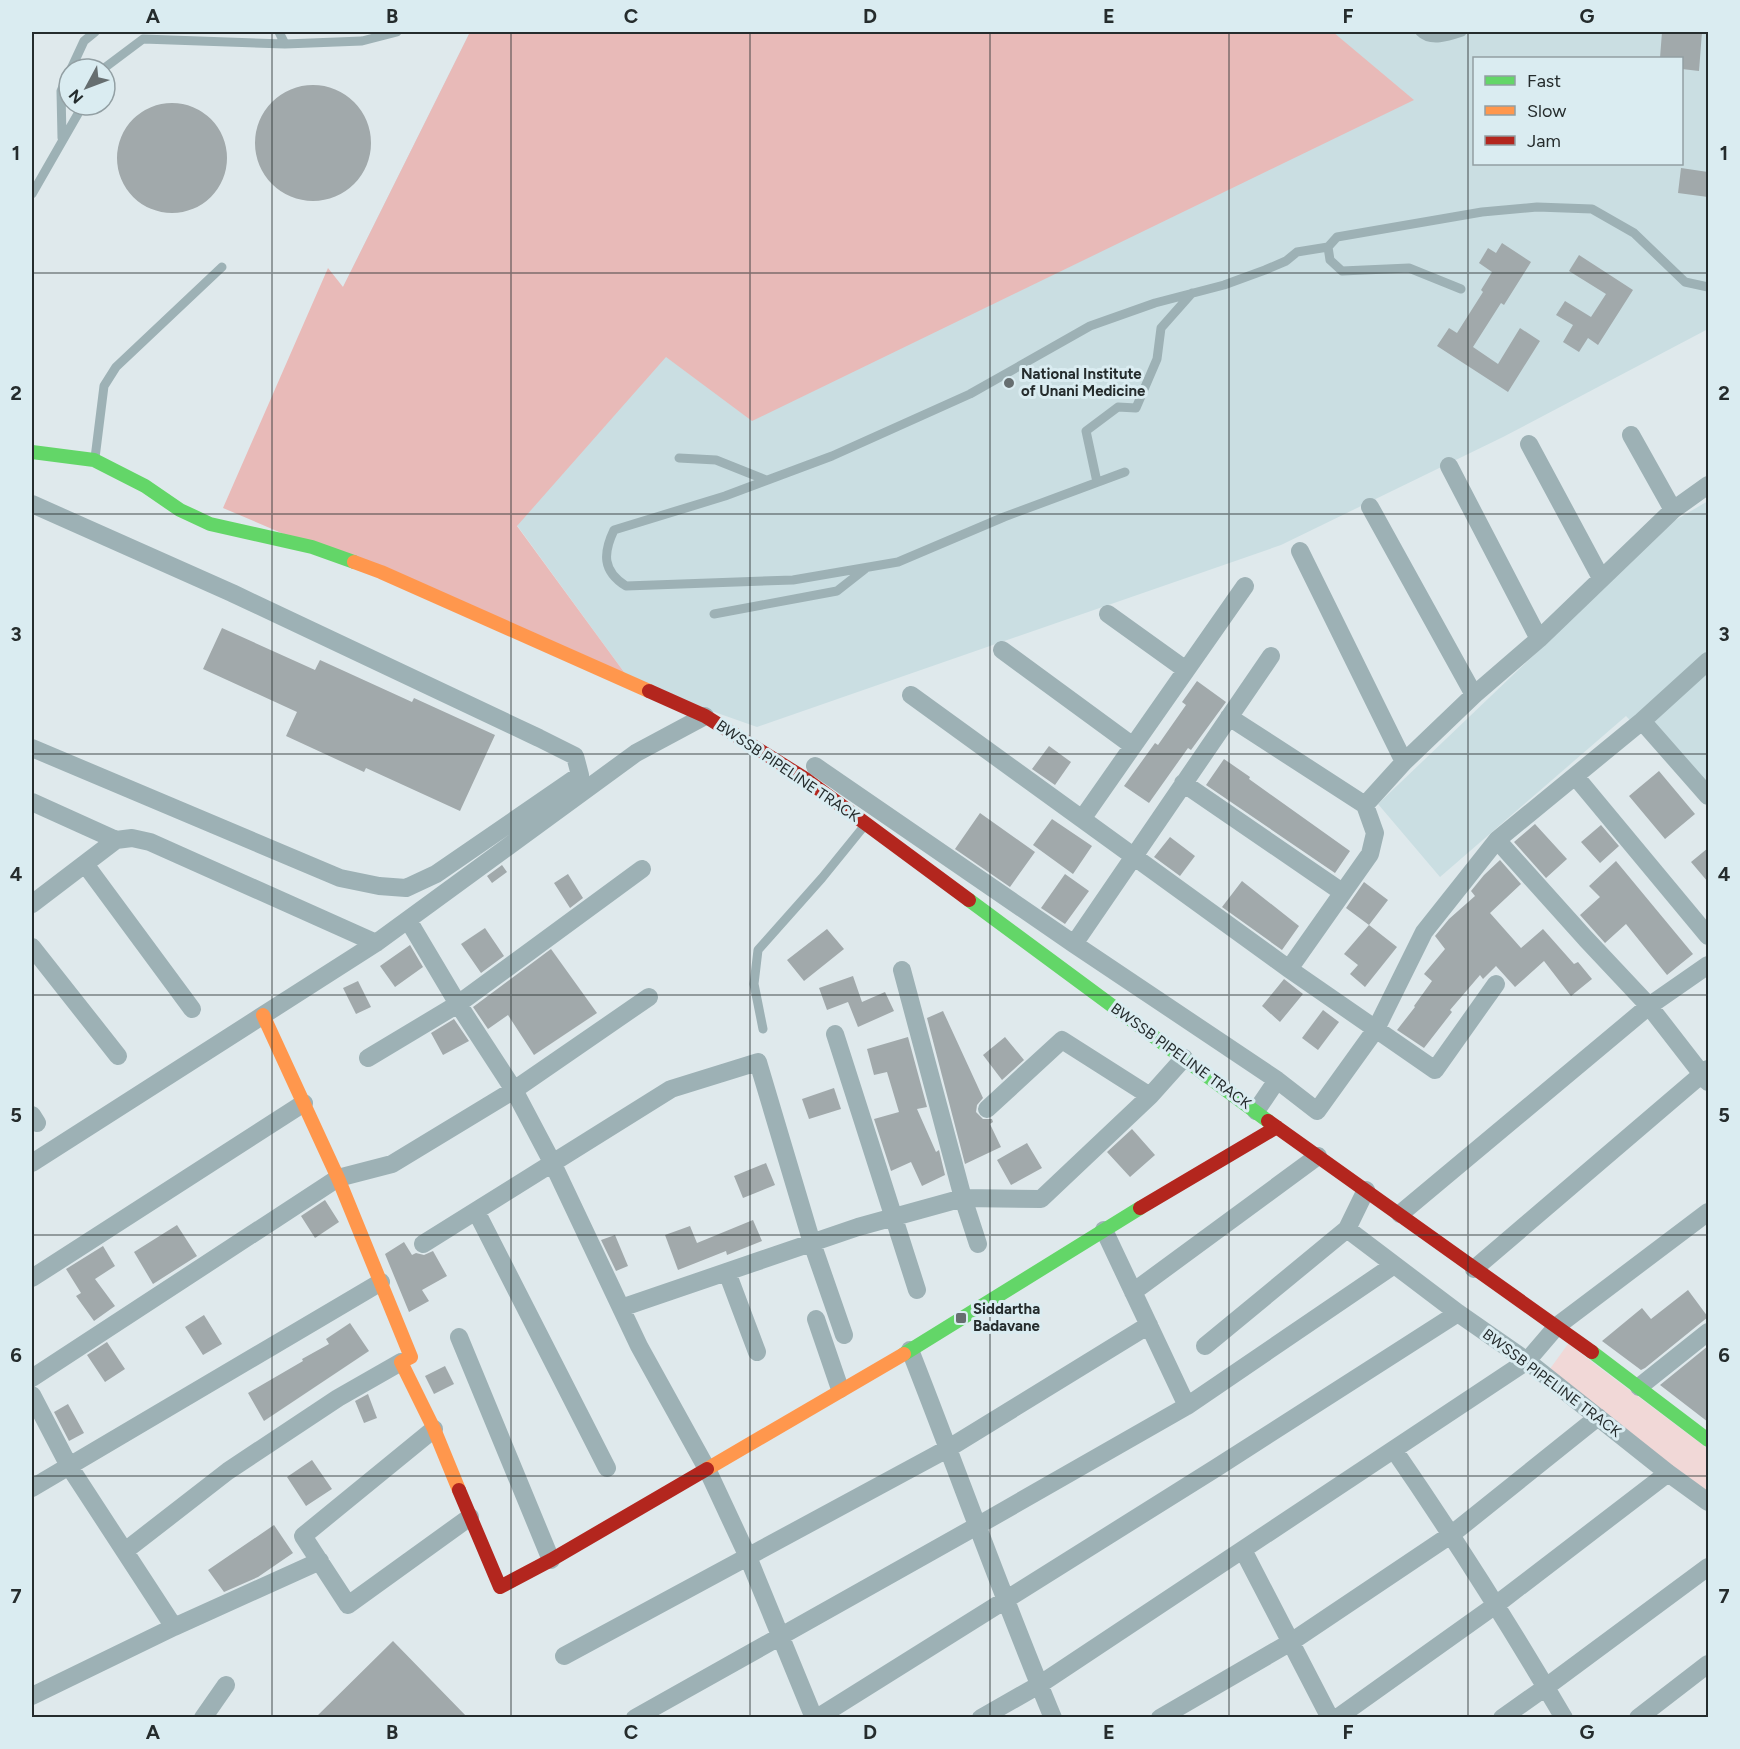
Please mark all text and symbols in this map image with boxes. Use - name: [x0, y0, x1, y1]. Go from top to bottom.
- text: A: [146, 4, 161, 28]
- text: B: [386, 4, 398, 28]
- text: C: [624, 4, 638, 28]
- text: D: [863, 4, 877, 28]
- text: E: [1103, 4, 1115, 28]
- text: F: [1342, 4, 1354, 28]
- text: G: [1580, 4, 1595, 28]
- north arrow: [57, 57, 117, 117]
- legend: [1473, 57, 1683, 165]
- text: Fast: [1527, 70, 1561, 92]
- text: N: [65, 86, 87, 107]
- text: Slow: [1527, 100, 1566, 122]
- text: Jam: [1527, 130, 1561, 152]
- text: 1: [12, 141, 20, 165]
- text: 1: [1720, 141, 1728, 165]
- place label: National Institute of Unani Medicine: [1021, 365, 1146, 400]
- marker: National Institute of Unani Medicine: [1002, 376, 1016, 390]
- text: 2: [10, 381, 22, 405]
- text: 2: [1718, 381, 1730, 405]
- text: 3: [10, 622, 22, 646]
- text: 3: [1718, 622, 1730, 646]
- street label: BWSSB PIPELINE TRACK: [713, 716, 864, 826]
- text: 4: [10, 862, 23, 886]
- text: 4: [1718, 862, 1731, 886]
- street label: BWSSB PIPELINE TRACK: [1107, 999, 1255, 1113]
- text: 5: [10, 1103, 22, 1127]
- text: 5: [1718, 1103, 1730, 1127]
- place label: Siddartha Badavane: [973, 1300, 1041, 1335]
- marker: Siddartha Badavane: [954, 1311, 968, 1325]
- street label: BWSSB PIPELINE TRACK: [1479, 1325, 1625, 1441]
- text: 6: [10, 1343, 22, 1367]
- text: 6: [1718, 1343, 1730, 1367]
- text: 7: [10, 1584, 22, 1608]
- text: 7: [1718, 1584, 1730, 1608]
- text: A: [146, 1720, 161, 1744]
- text: B: [386, 1720, 398, 1744]
- text: C: [624, 1720, 638, 1744]
- text: D: [863, 1720, 877, 1744]
- text: E: [1103, 1720, 1115, 1744]
- text: F: [1342, 1720, 1354, 1744]
- text: G: [1580, 1720, 1595, 1744]

